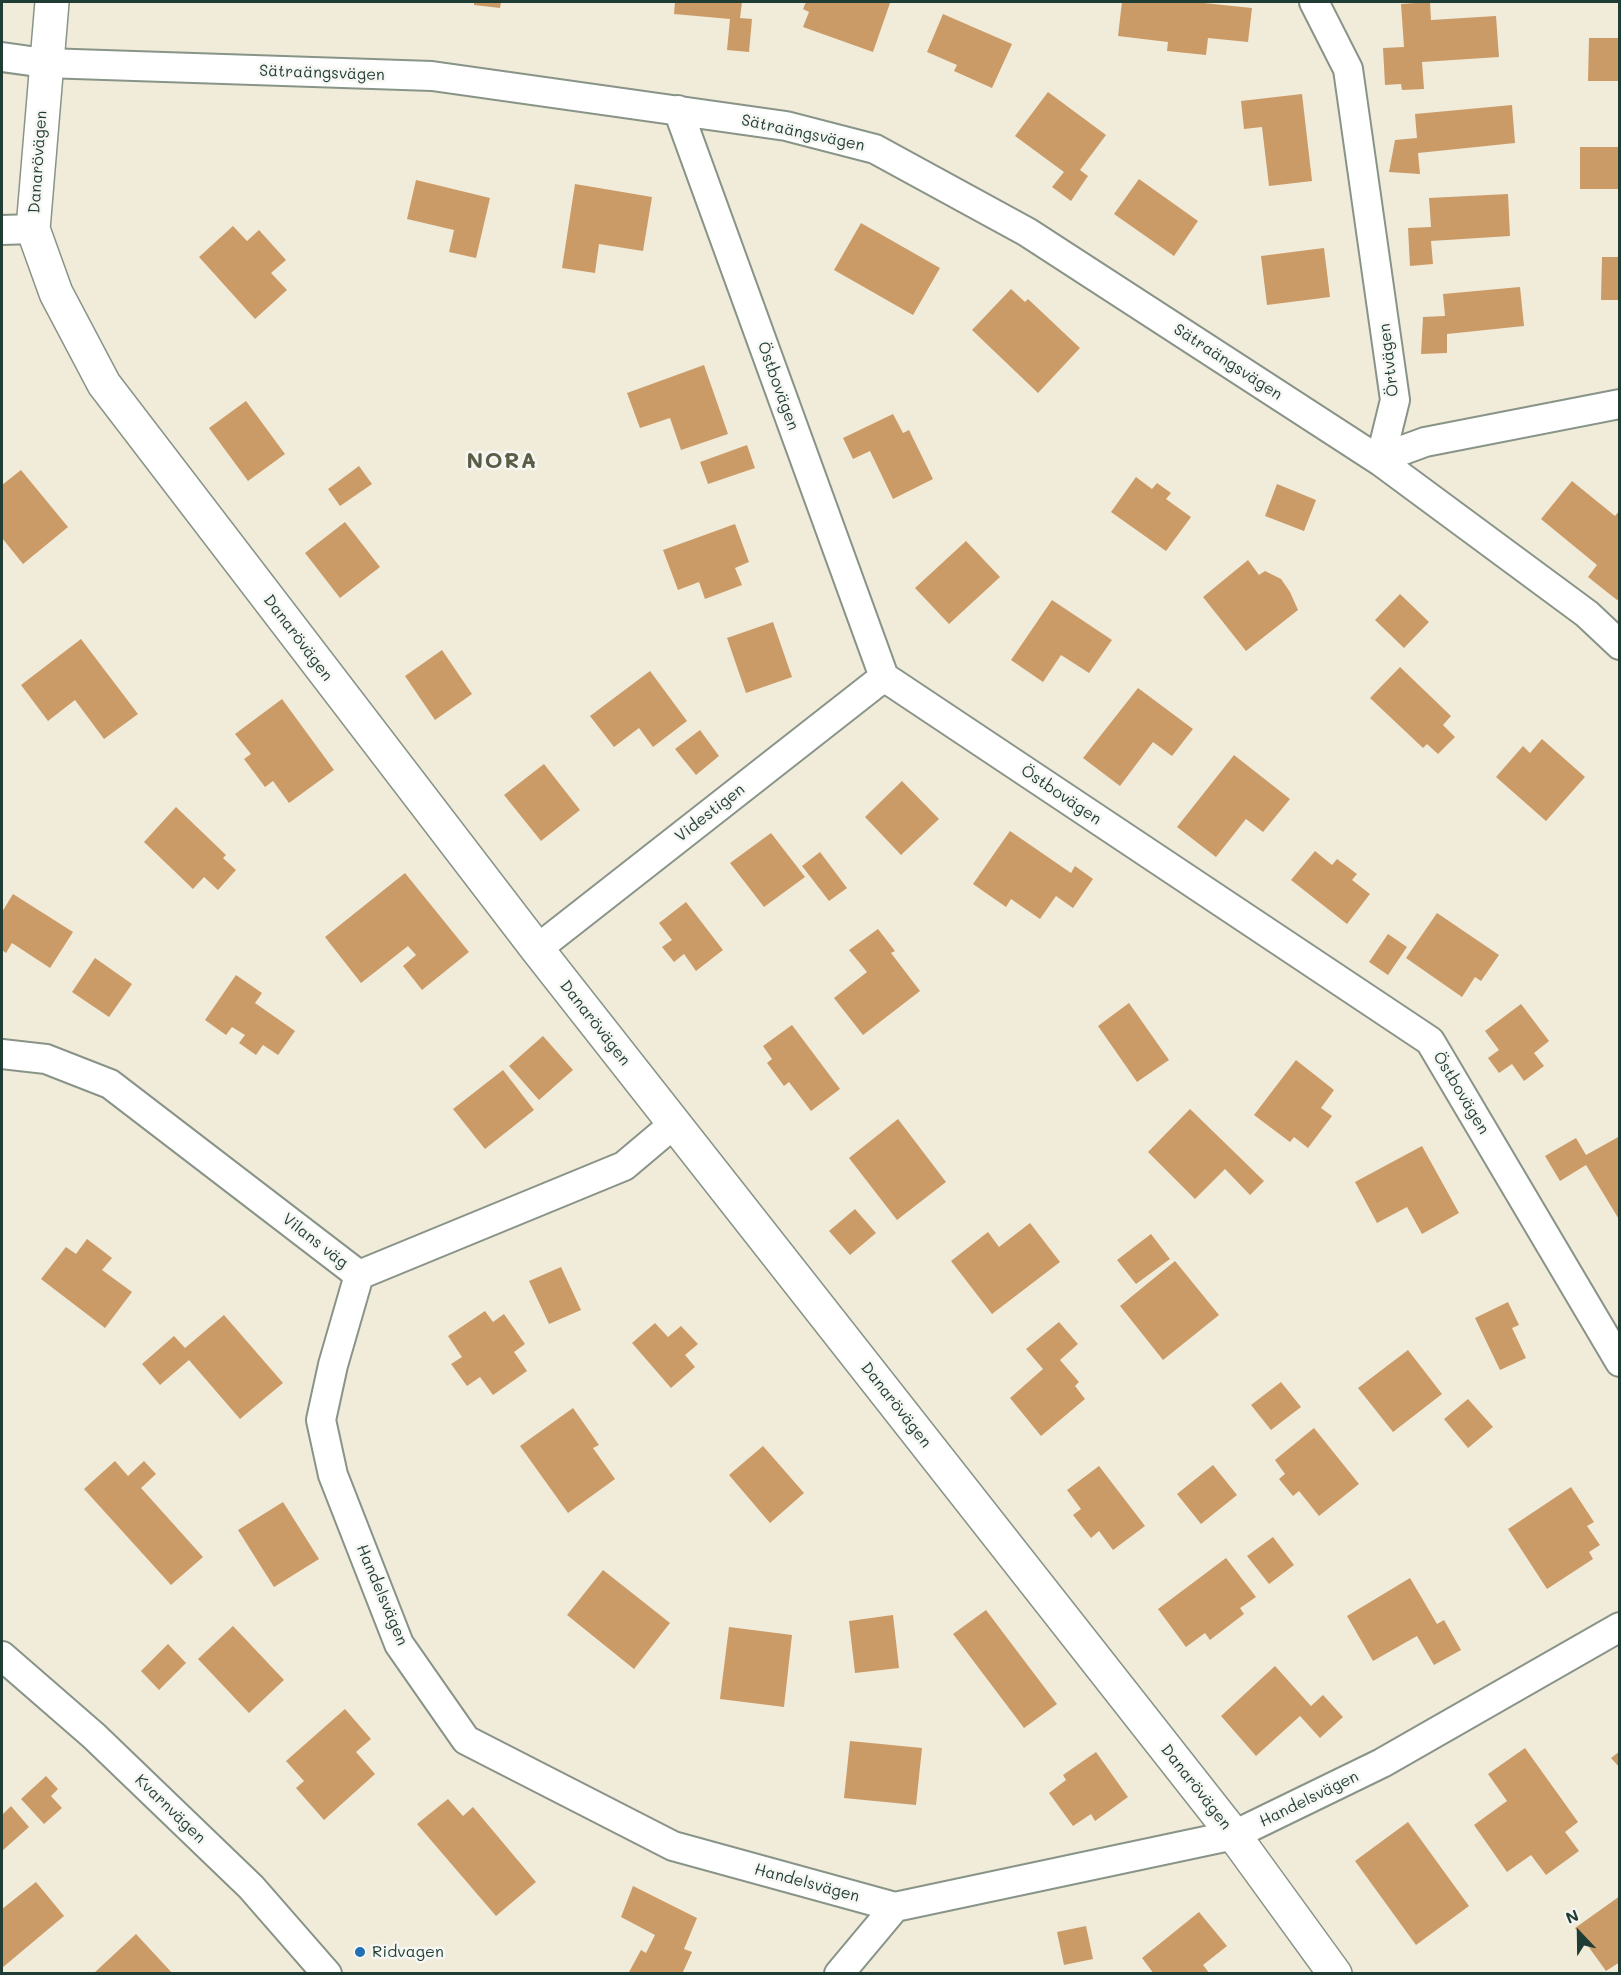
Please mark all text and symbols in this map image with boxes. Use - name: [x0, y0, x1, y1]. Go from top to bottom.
- street label: Sätraängsvägen: [259, 61, 385, 85]
- street label: Danarövägen: [25, 110, 51, 214]
- street label: Sätraängsvägen: [740, 111, 866, 155]
- street label: Sätraängsvägen: [1170, 320, 1286, 404]
- street label: Örtvägen: [1375, 322, 1403, 398]
- street label: Östbovägen: [753, 339, 803, 433]
- district label: NORA: [466, 448, 538, 474]
- street label: Danarövägen: [259, 591, 337, 685]
- street label: Östbovägen: [1017, 761, 1105, 829]
- street label: Videstigen: [671, 780, 749, 846]
- street label: Danarövägen: [556, 976, 634, 1070]
- street label: Östbovägen: [1429, 1048, 1493, 1138]
- street label: Vilans väg: [278, 1209, 352, 1273]
- street label: Danarövägen: [857, 1358, 935, 1452]
- street label: Handelsvägen: [352, 1542, 412, 1648]
- street label: Danarövägen: [1157, 1740, 1235, 1834]
- street label: Handelsvägen: [1256, 1767, 1362, 1831]
- street label: Kvarnvägen: [131, 1771, 209, 1847]
- street label: Handelsvägen: [752, 1860, 862, 1906]
- north arrow: [1549, 1903, 1609, 1963]
- text: N: [1563, 1904, 1582, 1928]
- place label: Ridvagen: [372, 1942, 444, 1962]
- marker: Ridvagen: [353, 1945, 367, 1959]

